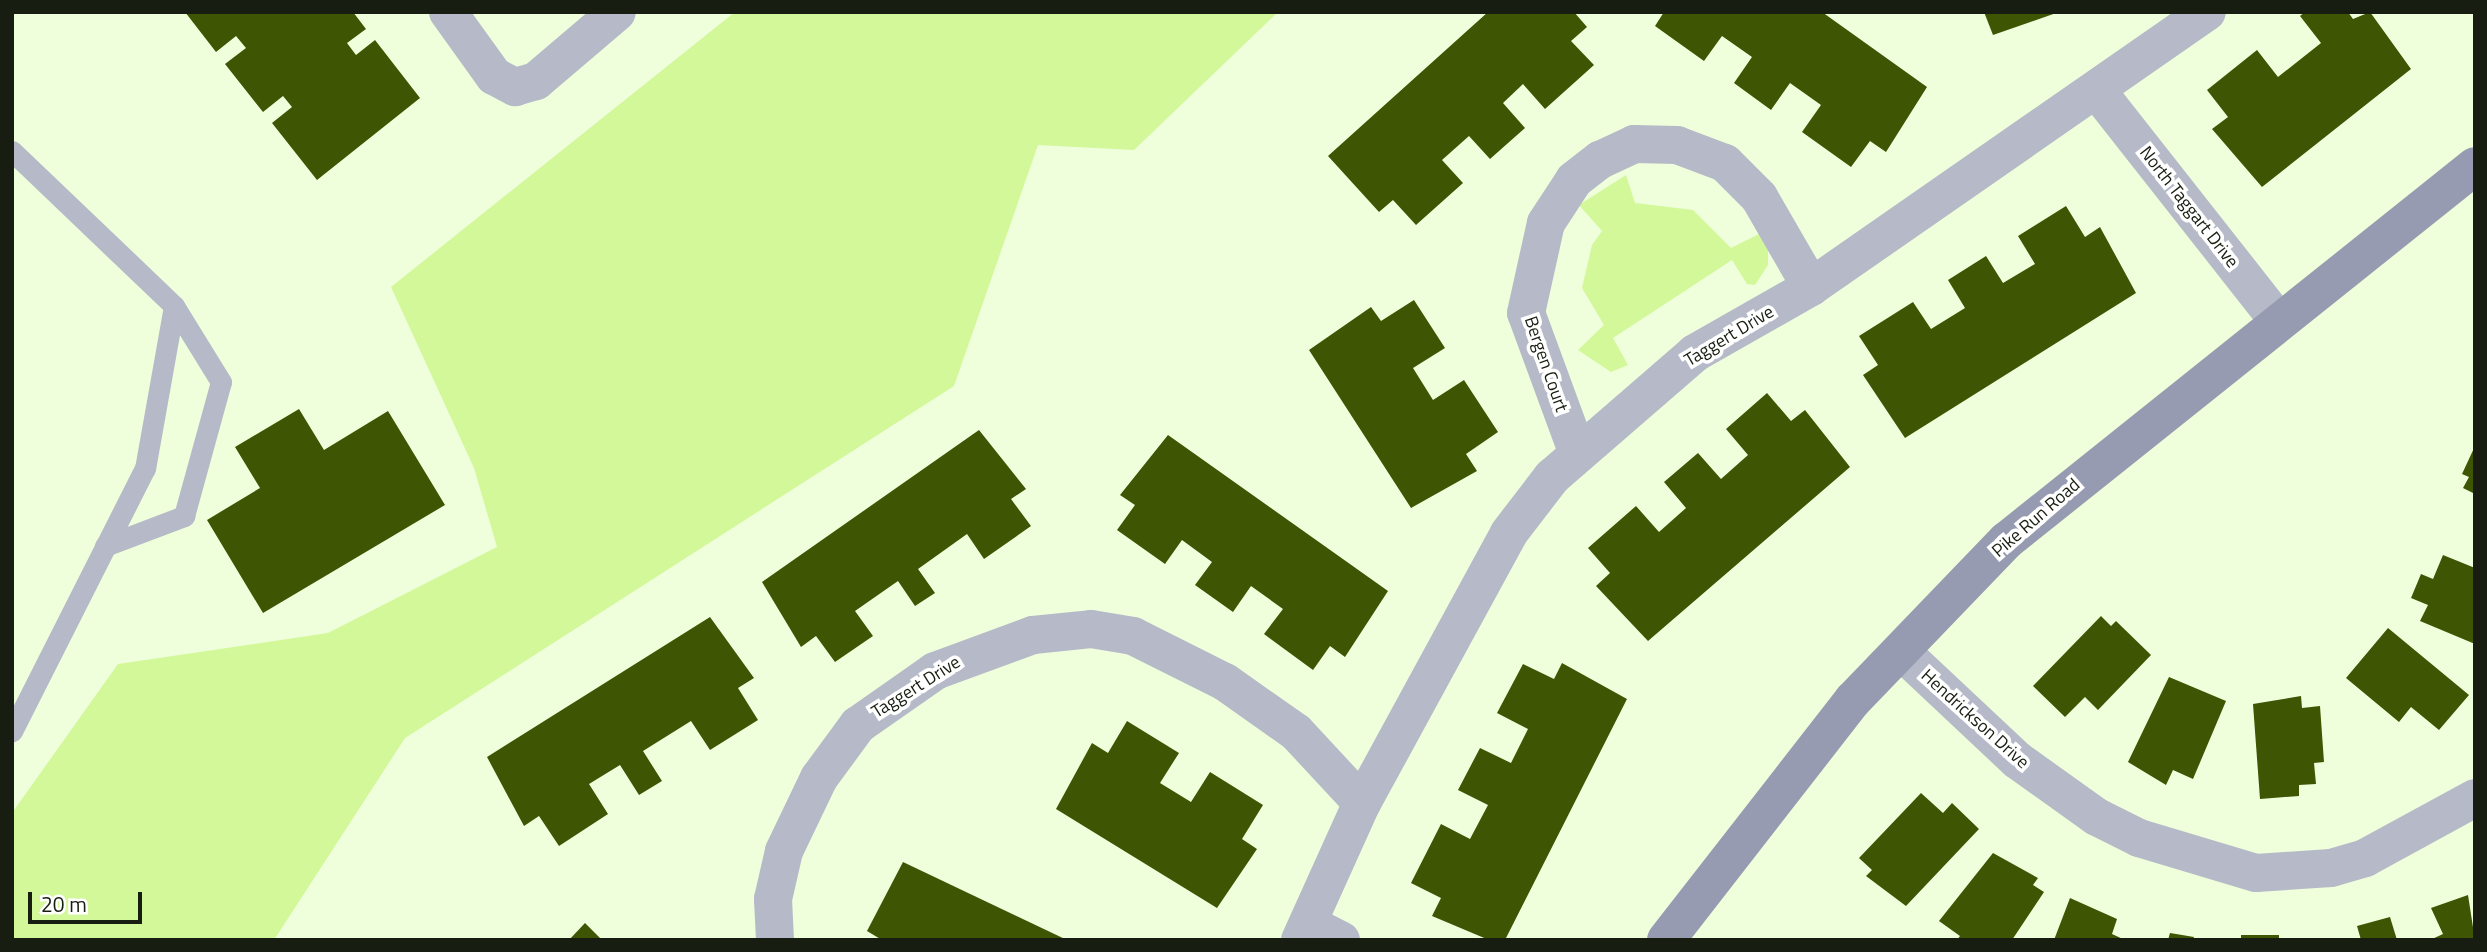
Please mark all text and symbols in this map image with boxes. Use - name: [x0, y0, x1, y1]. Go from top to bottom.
- street label: North Taggart Drive: [2135, 142, 2243, 272]
- street label: Taggert Drive: [1680, 301, 1778, 371]
- street label: Bergen Court: [1520, 313, 1572, 415]
- street label: Pike Run Road: [1988, 474, 2084, 562]
- street label: Taggert Drive: [868, 651, 964, 723]
- street label: Hendrickson Drive: [1917, 665, 2033, 773]
- scale bar: [32, 878, 145, 922]
- text: 20 m: [41, 888, 87, 920]

